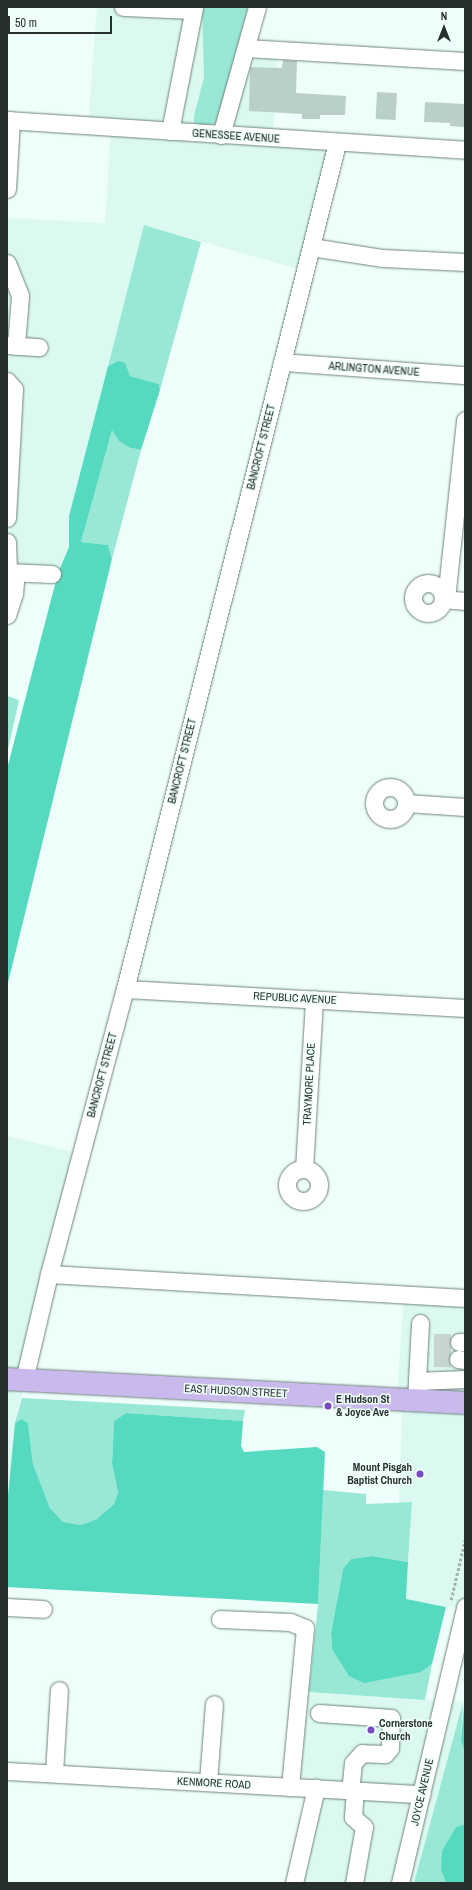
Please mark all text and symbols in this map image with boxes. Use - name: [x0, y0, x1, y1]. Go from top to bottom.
- scale bar: [10, 8, 114, 34]
- north arrow: [424, 8, 464, 48]
- text: N: [441, 9, 447, 23]
- text: 50 m: [15, 15, 37, 31]
- street label: GENESSEE AVENUE: [191, 126, 281, 146]
- street label: ARLINGTON AVENUE: [328, 359, 420, 379]
- street label: BANCROFT STREET: [244, 403, 278, 491]
- street label: BANCROFT STREET: [165, 717, 199, 805]
- street label: REPUBLIC AVENUE: [253, 989, 337, 1007]
- street label: BANCROFT STREET: [84, 1031, 120, 1119]
- street label: TRAYMORE PLACE: [300, 1042, 318, 1126]
- street label: EAST HUDSON STREET: [184, 1382, 288, 1400]
- place label: E Hudson St & Joyce Ave: [336, 1393, 390, 1419]
- marker: E Hudson St & Joyce Ave: [323, 1401, 333, 1411]
- place label: Mount Pisgah Baptist Church: [347, 1461, 412, 1487]
- marker: Mount Pisgah Baptist Church: [415, 1469, 425, 1479]
- place label: Cornerstone Church: [379, 1717, 433, 1743]
- marker: Cornerstone Church: [366, 1725, 376, 1735]
- street label: JOYCE AVENUE: [408, 1757, 436, 1827]
- street label: KENMORE ROAD: [177, 1774, 251, 1792]

